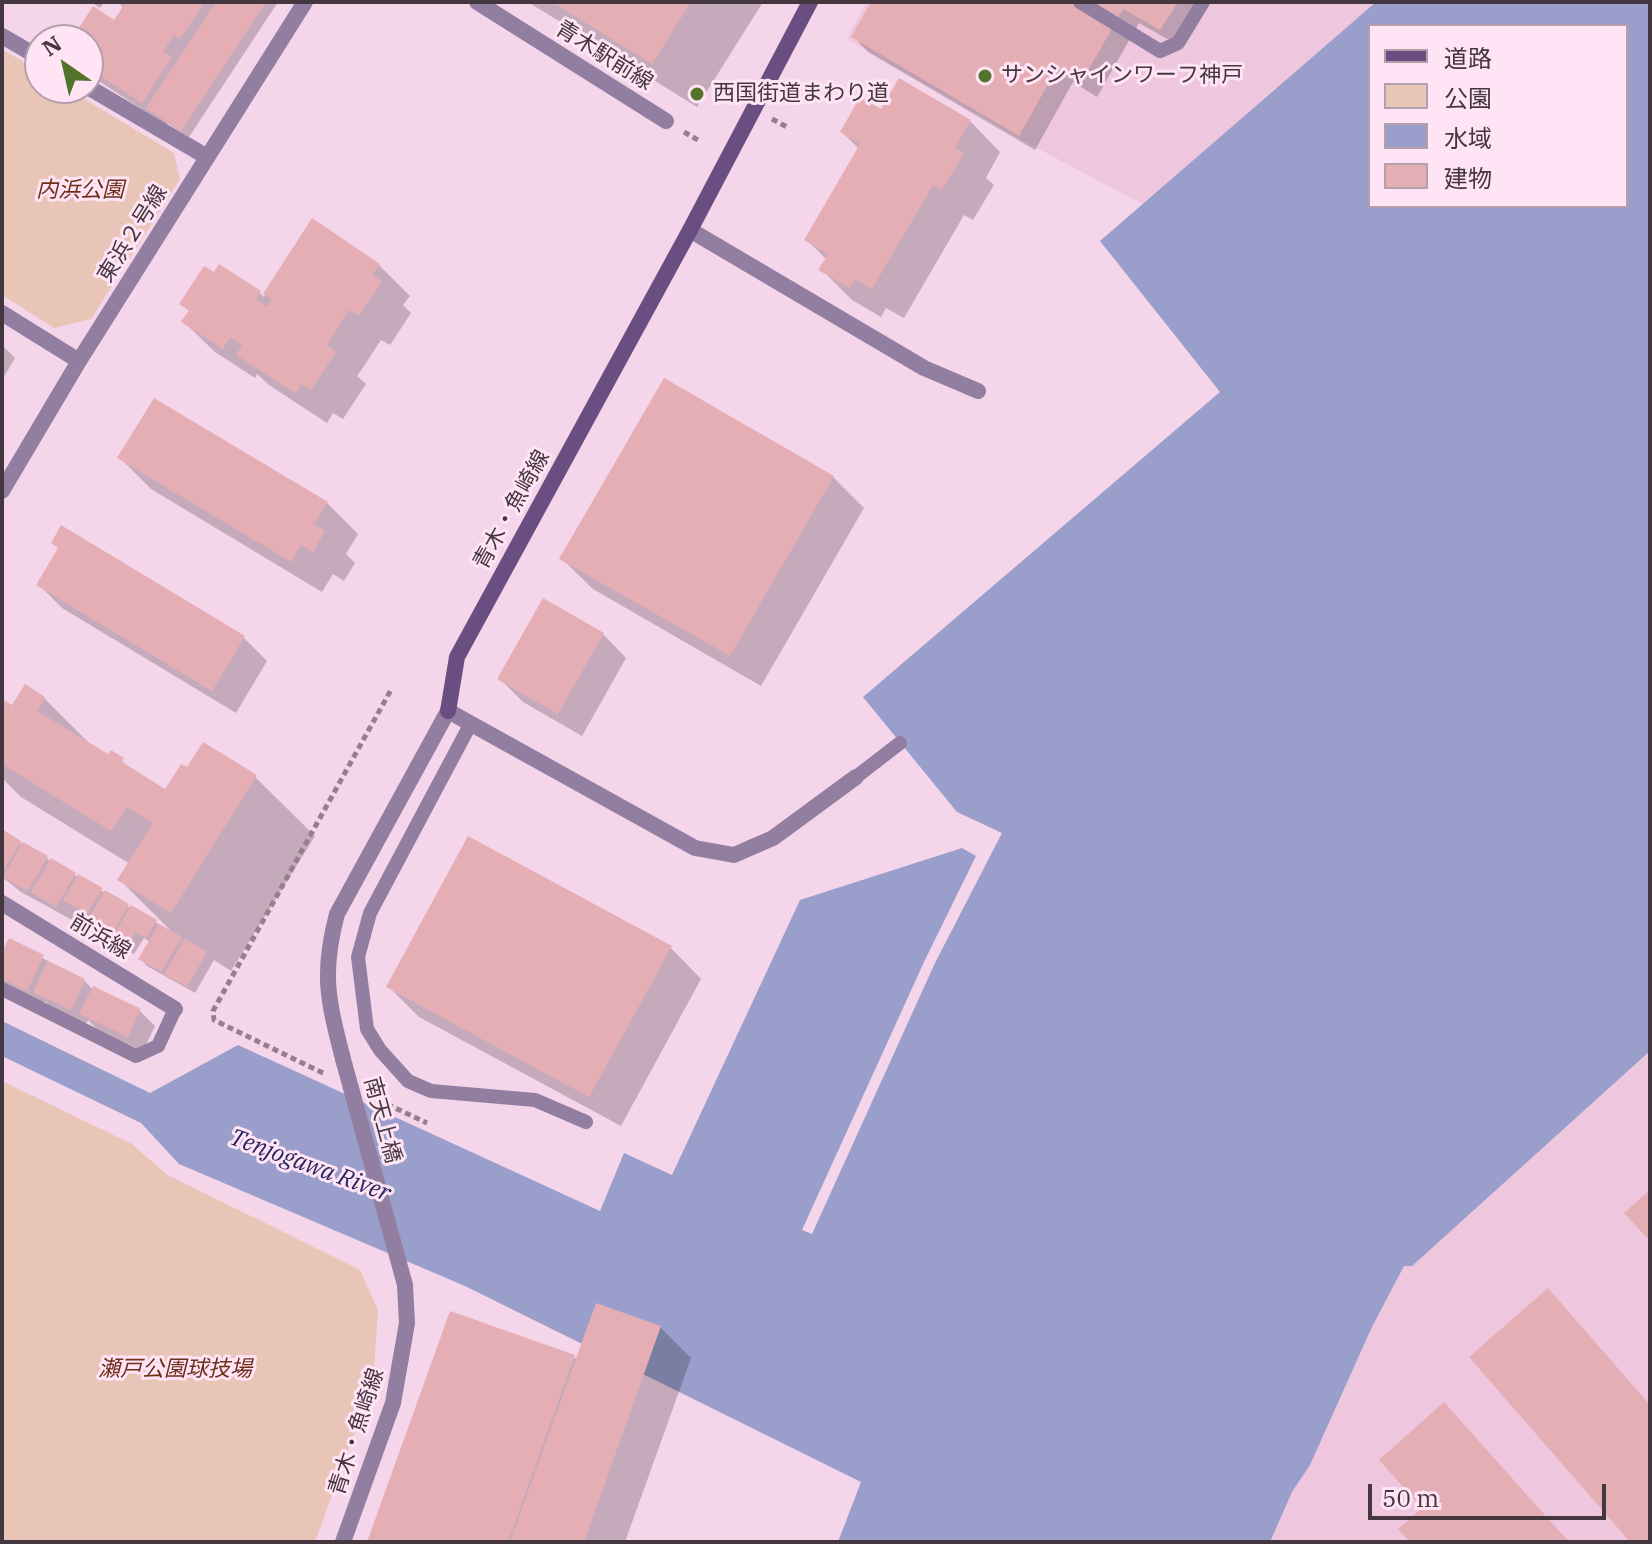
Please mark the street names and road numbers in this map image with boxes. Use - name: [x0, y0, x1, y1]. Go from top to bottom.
- street label: 青木駅前線: [550, 16, 658, 96]
- street label: 東浜２号線: [93, 180, 173, 288]
- street label: 青木・魚崎線: [468, 446, 556, 574]
- street label: 前浜線: [65, 909, 135, 965]
- street label: 南天上橋: [358, 1074, 406, 1166]
- street label: 青木・魚崎線: [324, 1365, 390, 1499]

